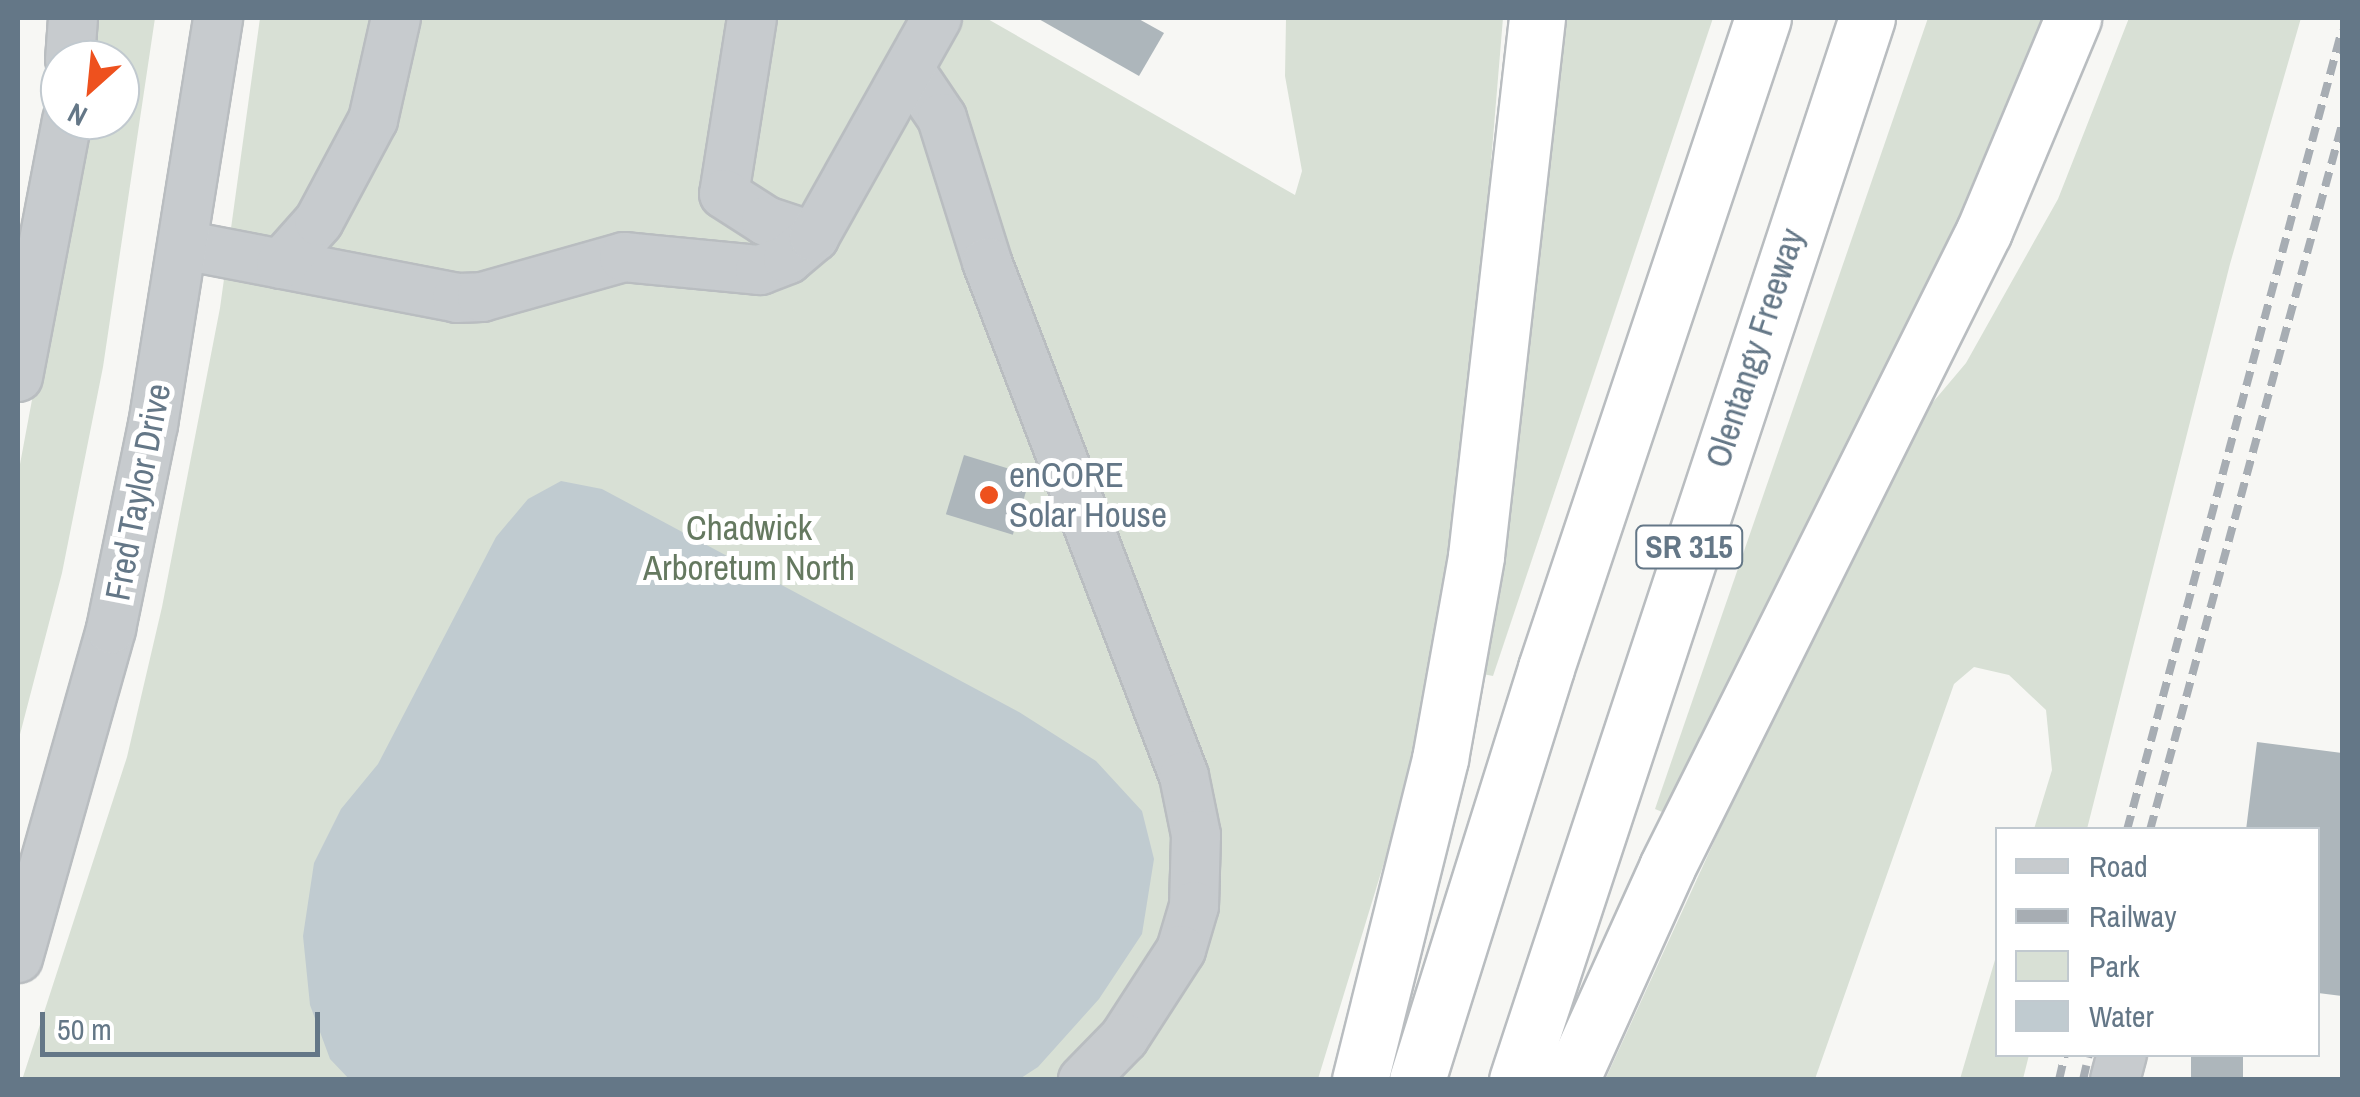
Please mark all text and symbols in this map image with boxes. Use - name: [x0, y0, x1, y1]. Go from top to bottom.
- north arrow: [40, 40, 140, 140]
- text: N: [61, 94, 93, 136]
- street label: Olentangy Freeway: [1697, 223, 1813, 473]
- street label: Fred Taylor Drive: [96, 380, 180, 604]
- place label: enCORE Solar House: [1009, 454, 1167, 536]
- marker: enCORE Solar House: [978, 484, 1000, 506]
- park label: Chadwick Arboretum North: [643, 507, 855, 589]
- road number: SR 315: [1634, 520, 1744, 574]
- legend: [1995, 827, 2320, 1057]
- text: Road: [2089, 846, 2148, 886]
- text: Railway: [2089, 896, 2176, 936]
- text: Park: [2089, 946, 2140, 986]
- scale bar: [45, 992, 325, 1054]
- text: Water: [2089, 996, 2154, 1036]
- text: 50 m: [57, 1009, 112, 1049]

